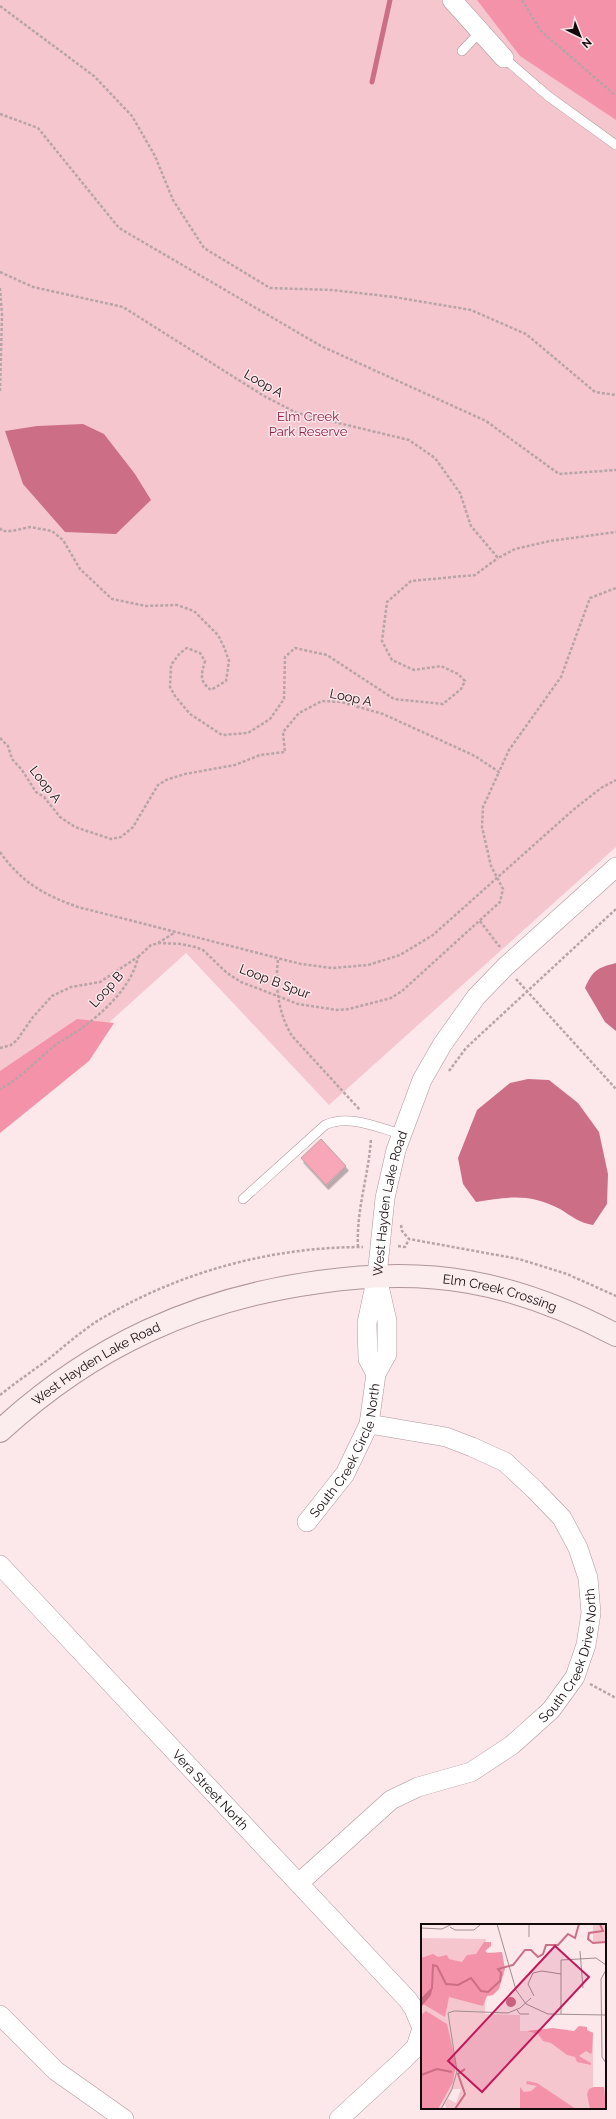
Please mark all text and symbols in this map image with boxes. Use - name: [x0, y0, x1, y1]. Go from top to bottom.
- north arrow: [560, 16, 600, 56]
- text: N: [579, 35, 594, 51]
- street label: Loop A: [242, 366, 286, 401]
- park label: Elm Creek Park Reserve: [269, 409, 348, 439]
- street label: Loop A: [328, 686, 374, 709]
- street label: Loop A: [27, 763, 65, 806]
- street label: Loop B Spur: [237, 961, 313, 1002]
- street label: Loop B: [86, 968, 127, 1010]
- street label: West Hayden Lake Road: [370, 1129, 411, 1277]
- street label: Elm Creek Crossing: [442, 1271, 559, 1315]
- street label: West Hayden Lake Road: [29, 1319, 163, 1408]
- street label: South Creek Circle North: [307, 1382, 383, 1520]
- street label: South Creek Drive North: [536, 1588, 599, 1726]
- street label: Vera Street North: [169, 1747, 251, 1833]
- inset map: [421, 1924, 606, 2109]

